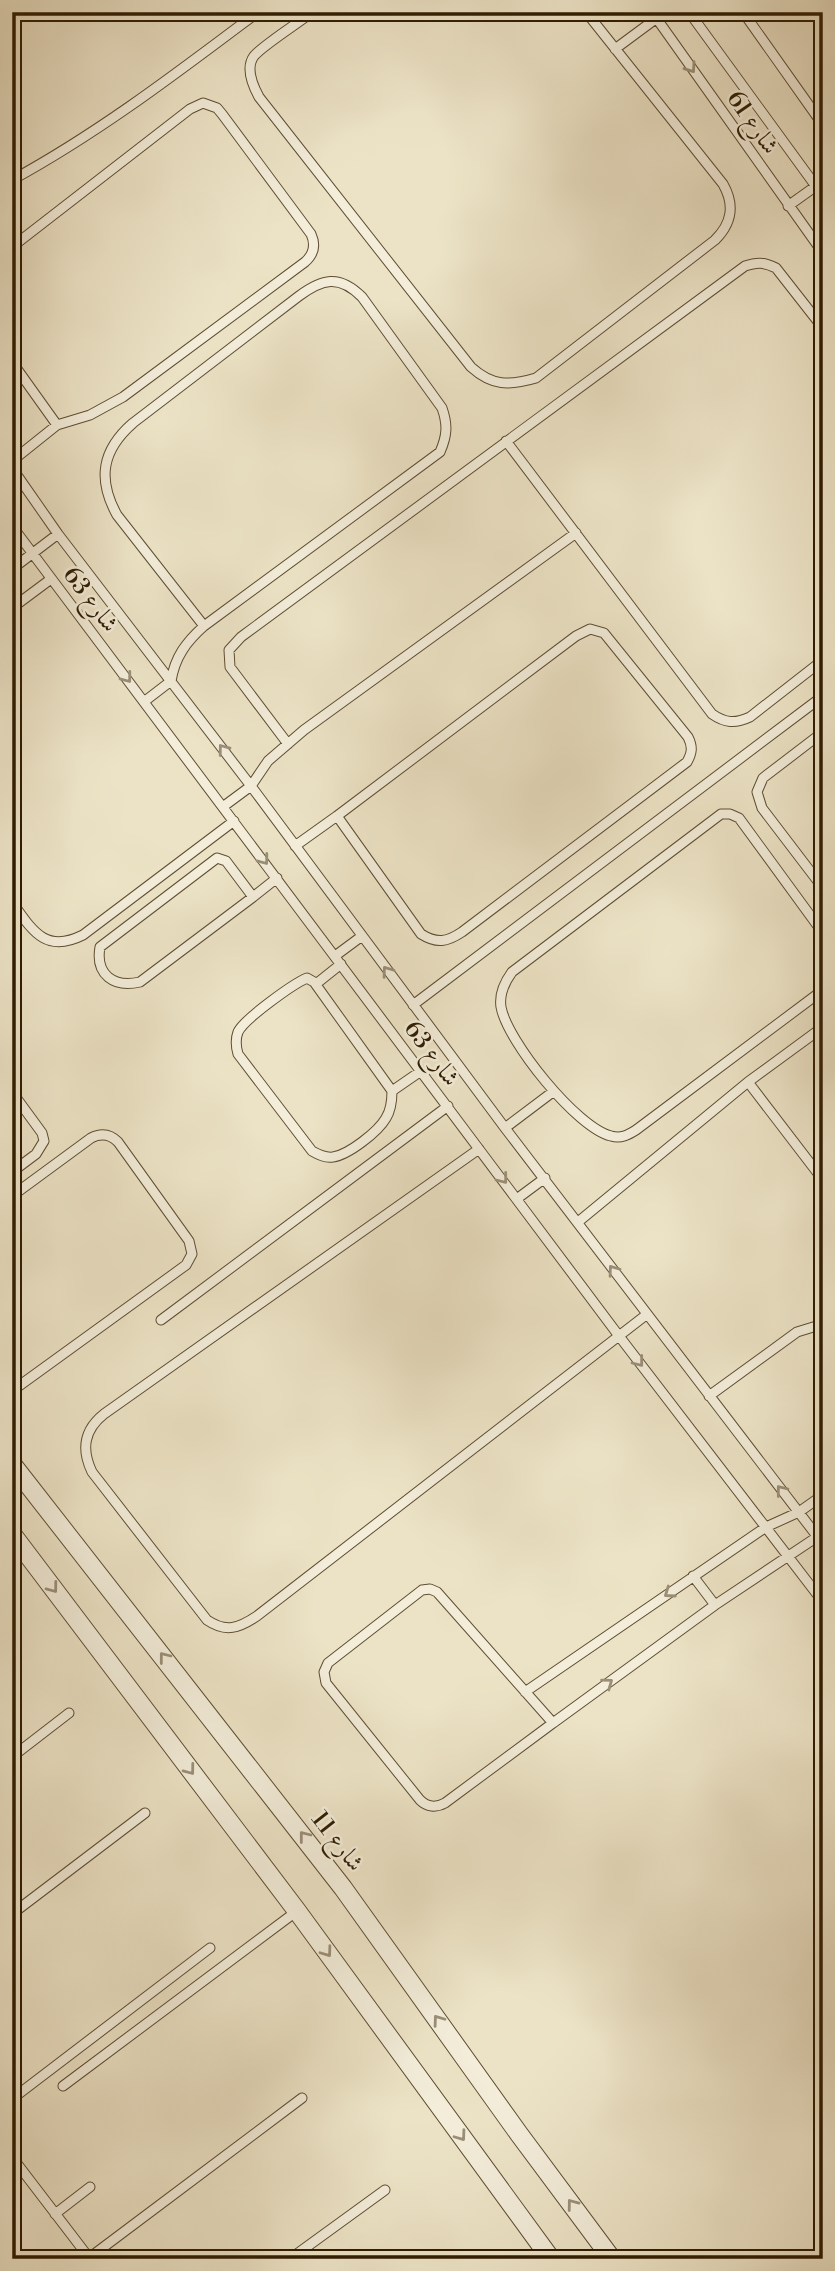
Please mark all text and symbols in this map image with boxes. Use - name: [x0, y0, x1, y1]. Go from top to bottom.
- one-way arrow: [683, 60, 695, 73]
- street label: شارع 61: [716, 85, 785, 162]
- street label: شارع 63: [53, 561, 125, 641]
- one-way arrow: [119, 670, 132, 683]
- one-way arrow: [218, 744, 231, 757]
- one-way arrow: [255, 852, 268, 865]
- one-way arrow: [383, 966, 396, 979]
- street label: شارع 63: [394, 1015, 466, 1095]
- one-way arrow: [494, 1172, 507, 1184]
- one-way arrow: [609, 1265, 621, 1278]
- one-way arrow: [630, 1354, 643, 1366]
- one-way arrow: [777, 1485, 790, 1497]
- one-way arrow: [45, 1580, 58, 1593]
- one-way arrow: [664, 1585, 677, 1597]
- one-way arrow: [160, 1652, 172, 1665]
- one-way arrow: [600, 1679, 613, 1691]
- one-way arrow: [182, 1762, 195, 1775]
- street label: شارع 11: [301, 1806, 370, 1880]
- one-way arrow: [299, 1832, 312, 1844]
- one-way arrow: [319, 1944, 331, 1957]
- one-way arrow: [434, 2015, 446, 2028]
- one-way arrow: [453, 2128, 465, 2141]
- one-way arrow: [567, 2199, 580, 2212]

